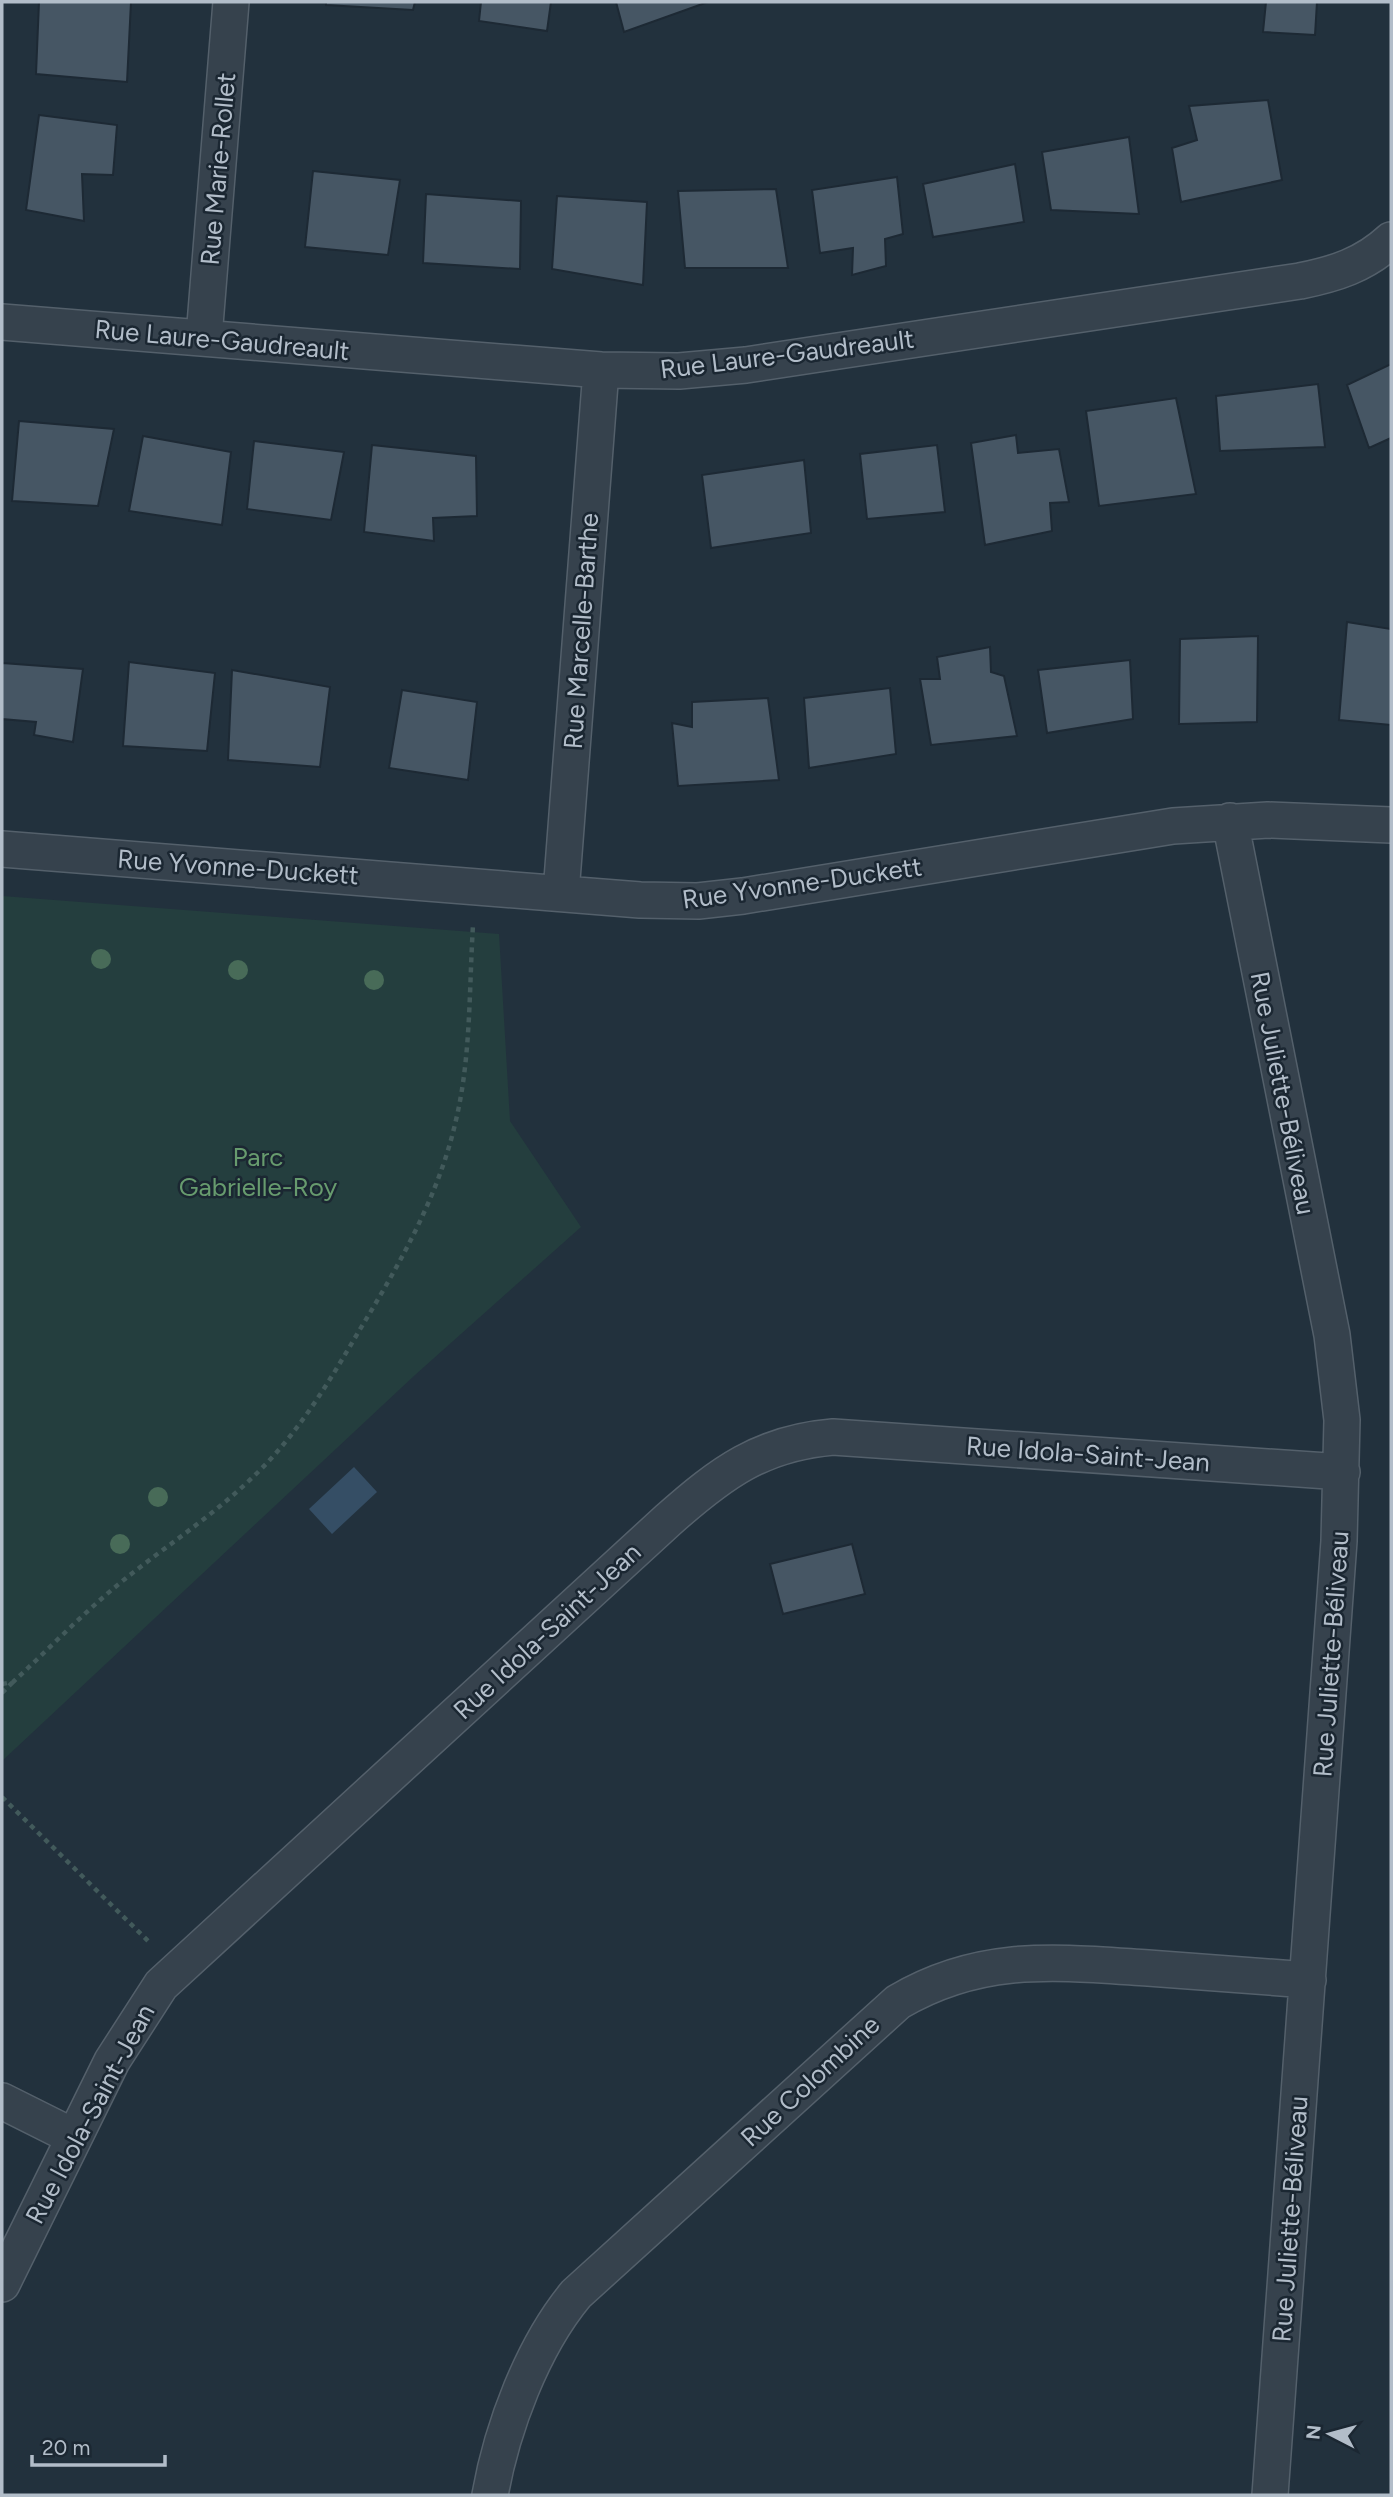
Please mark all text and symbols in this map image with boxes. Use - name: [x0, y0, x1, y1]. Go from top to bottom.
- street label: Rue Marie-Rollet: [194, 71, 242, 267]
- street label: Rue Laure-Gaudreault: [93, 313, 351, 367]
- street label: Rue Laure-Gaudreault: [658, 323, 916, 385]
- street label: Rue Marcelle-Barthe: [557, 512, 605, 750]
- street label: Rue Yvonne-Duckett: [116, 843, 360, 891]
- street label: Rue Yvonne-Duckett: [680, 850, 924, 916]
- street label: Rue Juliette-Béliveau: [1244, 969, 1322, 1217]
- park label: Parc Gabrielle-Roy: [179, 1141, 338, 1203]
- street label: Rue Idola-Saint-Jean: [965, 1430, 1211, 1478]
- street label: Rue Juliette-Béliveau: [1306, 1530, 1356, 1778]
- street label: Rue Idola-Saint-Jean: [447, 1536, 647, 1726]
- street label: Rue Idola-Saint-Jean: [19, 1999, 161, 2229]
- street label: Rue Colombine: [734, 2009, 886, 2153]
- street label: Rue Juliette-Béliveau: [1265, 2095, 1315, 2343]
- north arrow: [1295, 2399, 1365, 2469]
- scale bar: [32, 2424, 164, 2468]
- text: N: [1301, 2424, 1326, 2441]
- text: 20 m: [42, 2435, 90, 2460]

